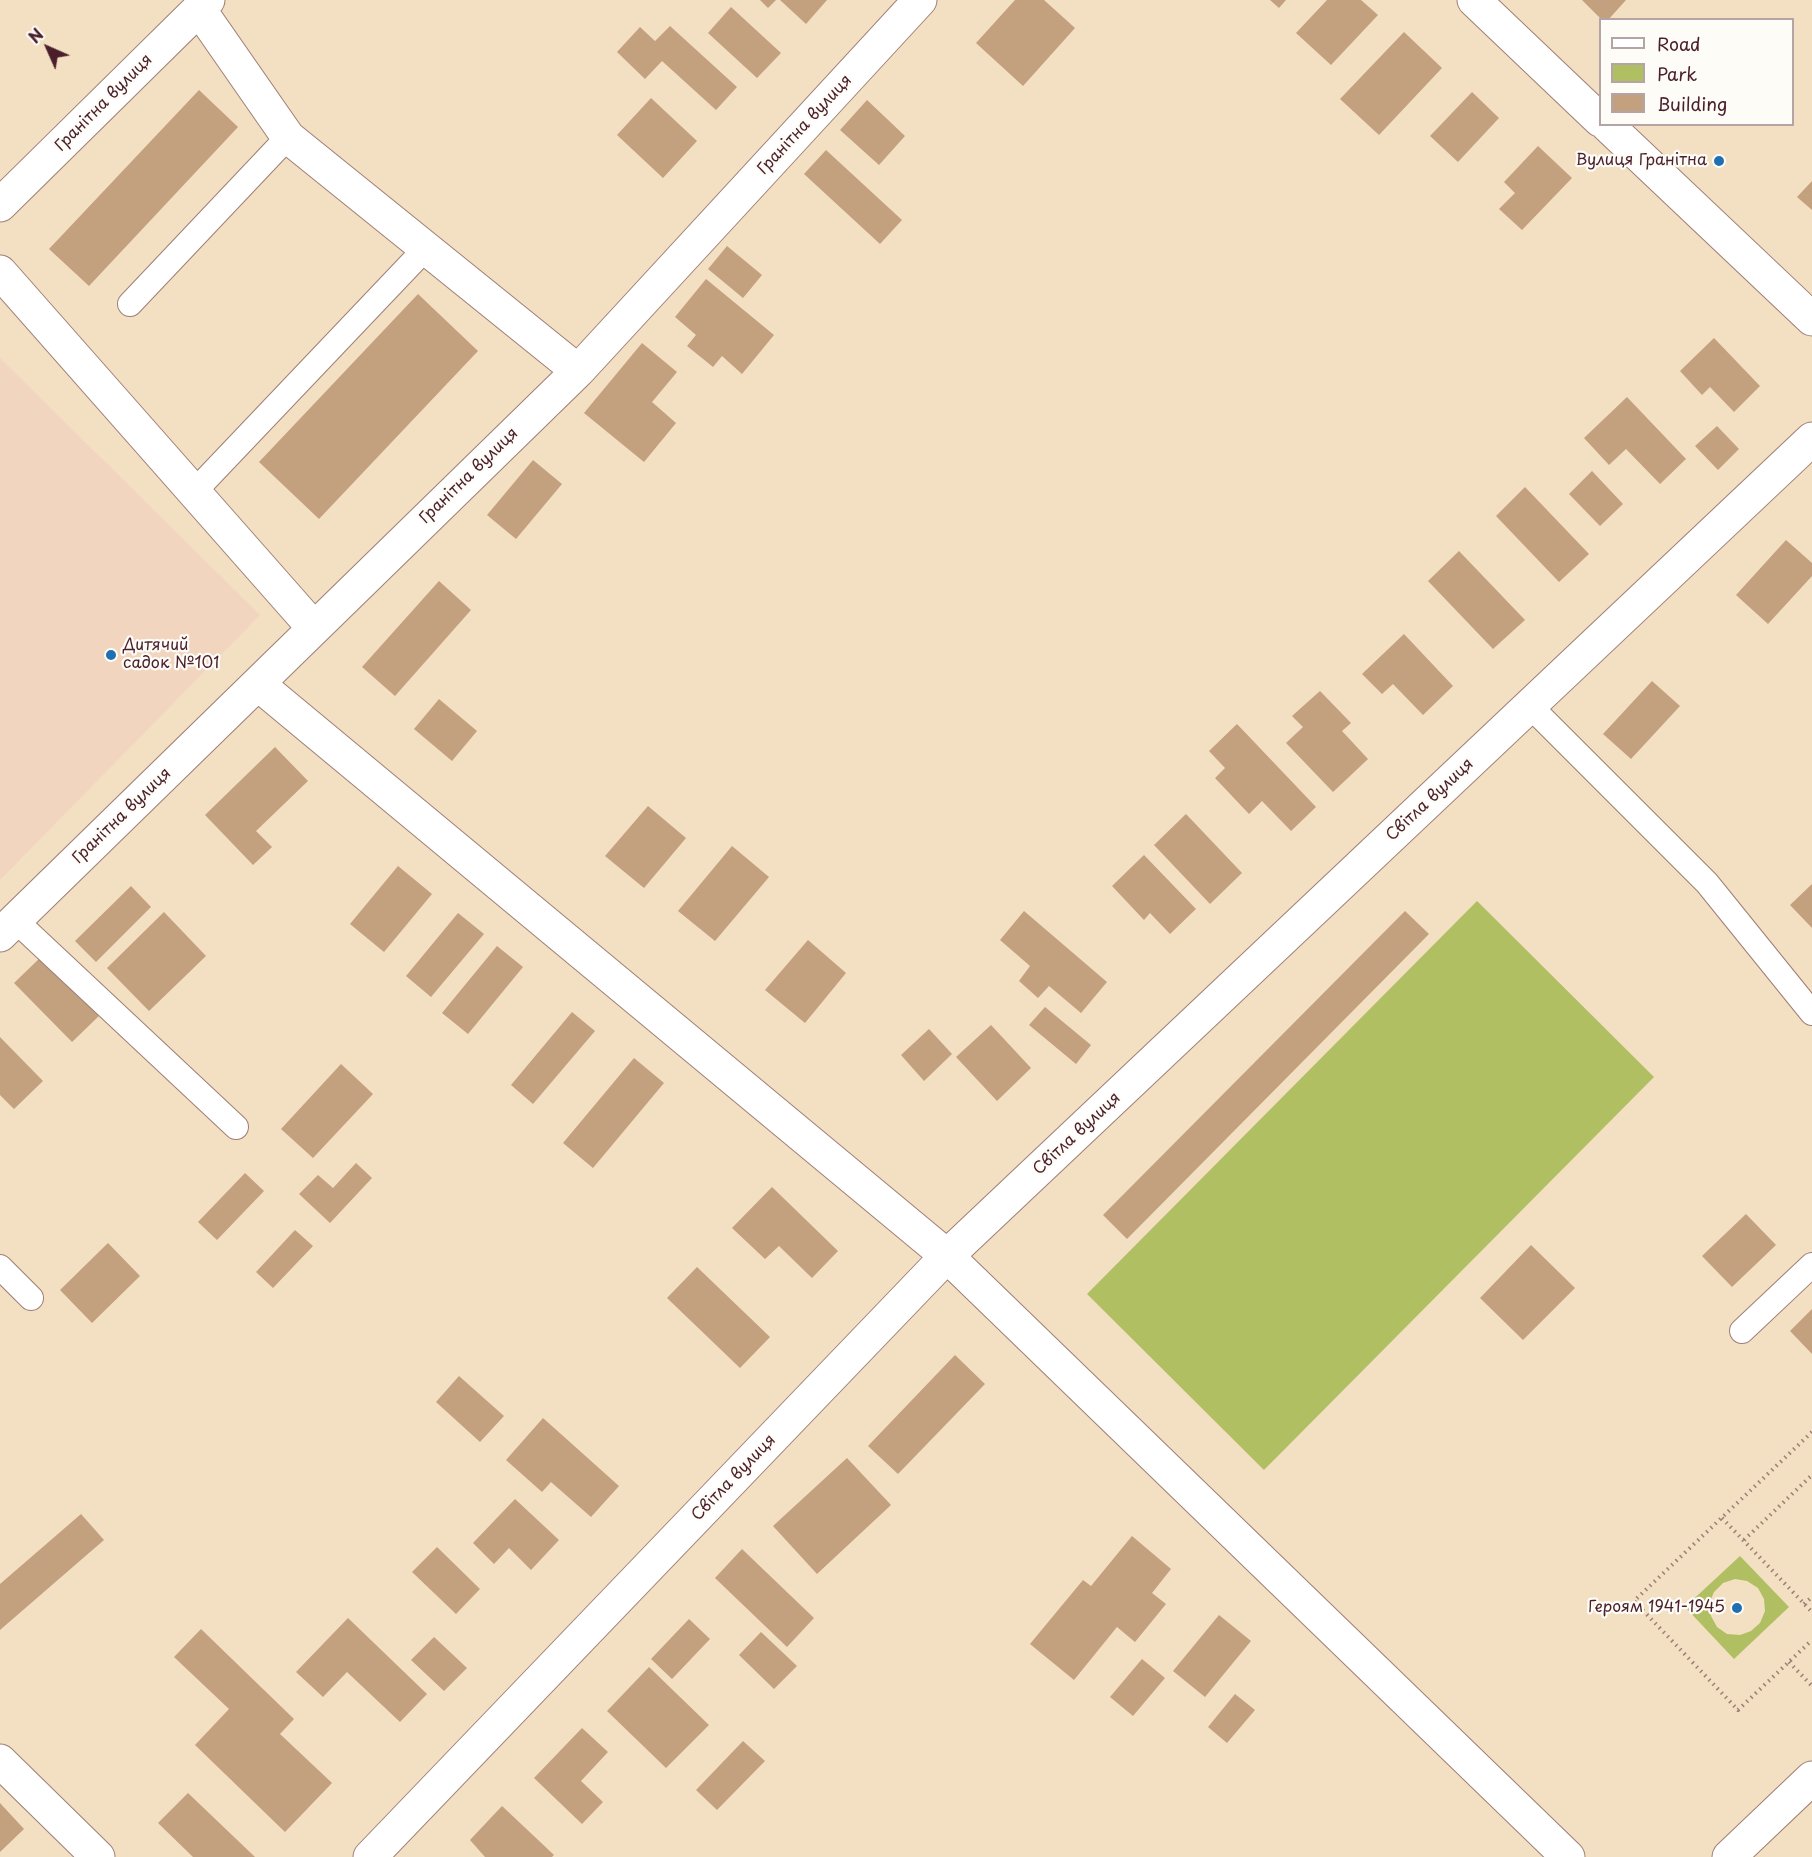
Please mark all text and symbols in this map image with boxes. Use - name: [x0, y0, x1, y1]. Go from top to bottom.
- north arrow: [18, 18, 78, 78]
- legend: [1599, 18, 1794, 126]
- text: N: [22, 22, 48, 48]
- text: Road: [1657, 30, 1701, 57]
- street label: Гранітна вулиця: [51, 50, 157, 156]
- text: Park: [1657, 60, 1697, 87]
- street label: Гранітна вулиця: [754, 71, 856, 179]
- text: Building: [1657, 90, 1727, 117]
- place label: Вулиця Гранітна: [1576, 151, 1707, 171]
- marker: Вулиця Гранітна: [1712, 154, 1726, 168]
- street label: Гранітна вулиця: [416, 424, 522, 528]
- place label: Дитячий садок №101: [123, 636, 219, 674]
- marker: Дитячий садок №101: [104, 648, 118, 662]
- street label: Світла вулиця: [1382, 755, 1478, 845]
- street label: Гранітна вулиця: [69, 764, 175, 868]
- street label: Світла вулиця: [1029, 1089, 1125, 1179]
- street label: Світла вулиця: [688, 1431, 780, 1525]
- place label: Героям 1941-1945: [1588, 1598, 1725, 1618]
- marker: Героям 1941-1945: [1730, 1601, 1744, 1615]

